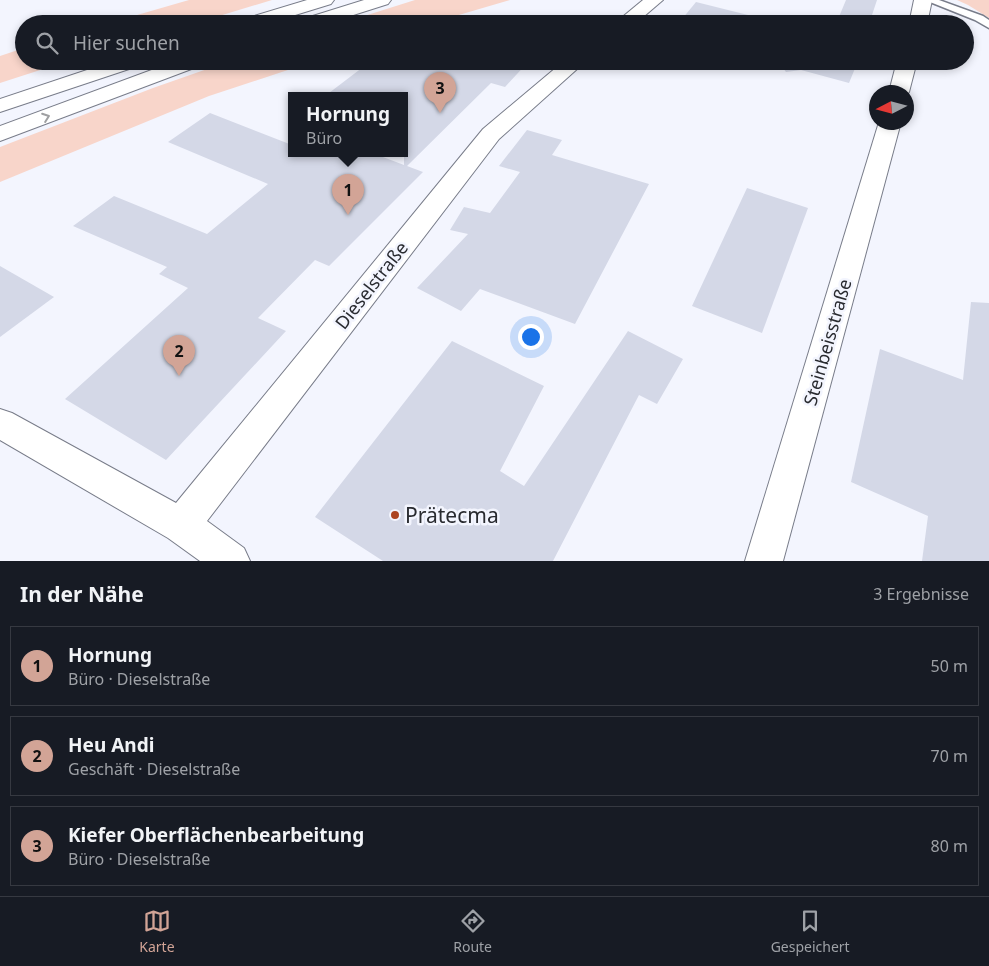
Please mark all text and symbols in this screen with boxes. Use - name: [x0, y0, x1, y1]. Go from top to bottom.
- search box: [15, 15, 974, 70]
- icon: search: [33, 29, 61, 57]
- text: Hier suchen: [73, 30, 180, 56]
- pin: 3: [424, 72, 456, 113]
- north arrow: [869, 85, 914, 130]
- popup: [288, 92, 408, 157]
- text: Hornung: [306, 101, 390, 127]
- one-way arrow: [41, 113, 49, 123]
- text: Büro: [306, 127, 342, 149]
- pin: 1: [332, 174, 364, 215]
- street label: Dieselstraße: [329, 236, 413, 334]
- street label: Steinbeisstraße: [797, 276, 857, 408]
- your location: [518, 324, 544, 350]
- pin: 2: [163, 335, 195, 376]
- place label: Prätecma: [405, 501, 499, 529]
- marker: Prätecma: [389, 509, 401, 521]
- text: In der Nähe: [20, 580, 144, 608]
- text: 3 Ergebnisse: [873, 583, 969, 605]
- text: Hornung: [68, 642, 152, 668]
- text: 1: [32, 655, 42, 677]
- text: 50 m: [931, 655, 968, 677]
- text: Büro · Dieselstraße: [68, 668, 210, 690]
- text: Heu Andi: [68, 732, 154, 758]
- text: 2: [32, 745, 42, 767]
- text: 70 m: [931, 745, 968, 767]
- text: Geschäft · Dieselstraße: [68, 758, 240, 780]
- text: Kiefer Oberflächenbearbeitung: [68, 822, 364, 848]
- text: 3: [32, 835, 42, 857]
- text: 80 m: [931, 835, 968, 857]
- text: Büro · Dieselstraße: [68, 848, 210, 870]
- tab: Karte: [139, 907, 175, 956]
- tab: Route: [453, 907, 492, 956]
- tab: Gespeichert: [771, 907, 850, 956]

